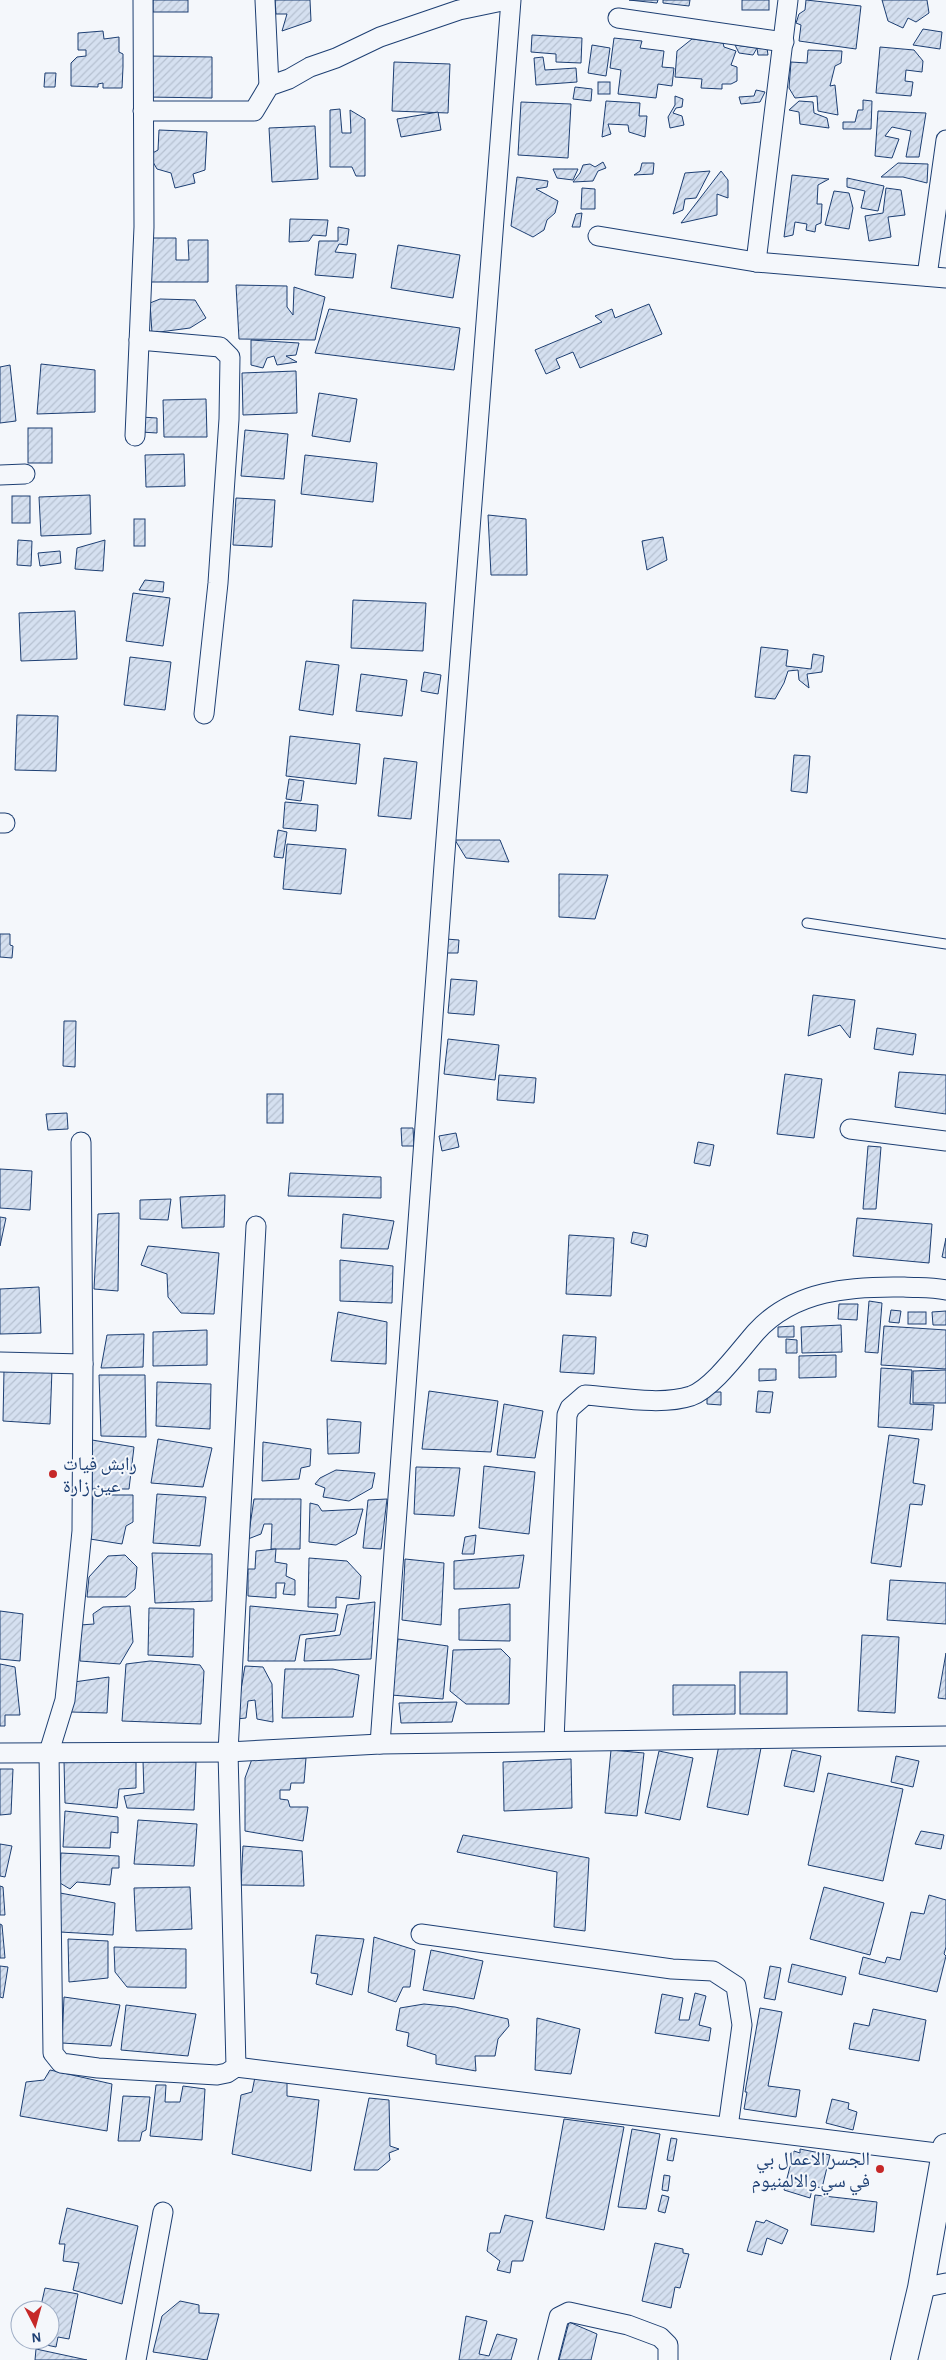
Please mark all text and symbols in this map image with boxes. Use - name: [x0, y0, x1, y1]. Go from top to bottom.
- place label: رابش فيات عين زارة: [63, 1455, 137, 1497]
- marker: رابش فيات عين زارة: [47, 1468, 59, 1480]
- place label: الجسر الاعمال بي في سي والالمنيوم: [751, 2150, 870, 2196]
- marker: الجسر الاعمال بي في سي والالمنيوم: [874, 2163, 886, 2175]
- north arrow: [10, 2300, 60, 2350]
- text: N: [31, 2329, 42, 2344]

